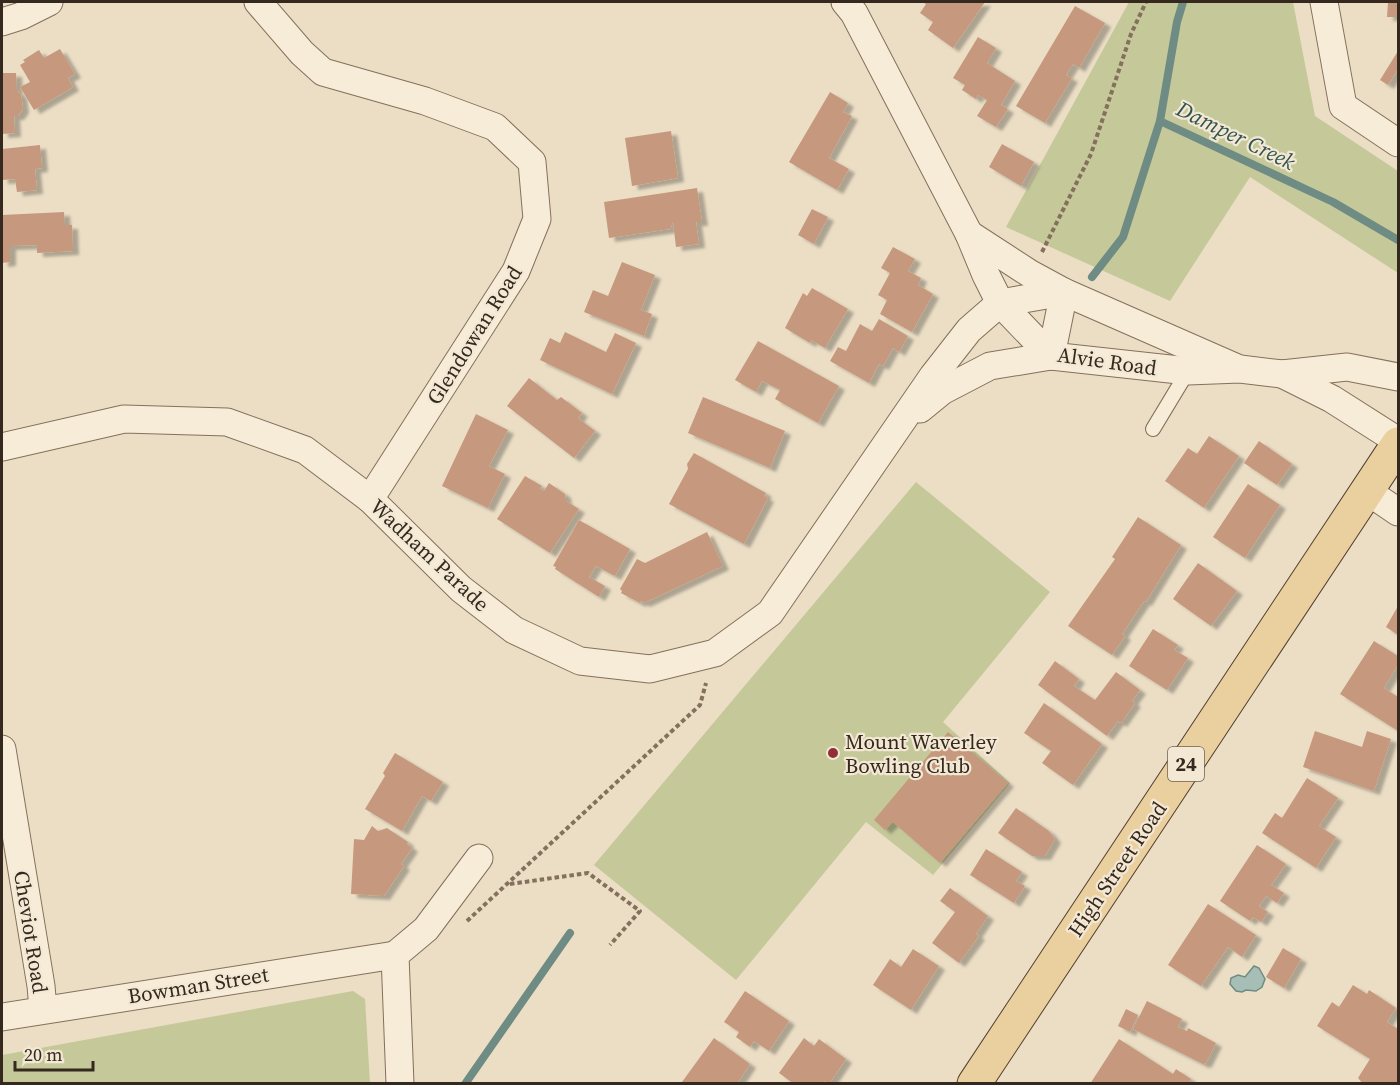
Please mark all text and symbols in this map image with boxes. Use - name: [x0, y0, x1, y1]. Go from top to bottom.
- water label: Damper Creek: [1171, 93, 1301, 177]
- street label: Glendowan Road: [420, 260, 528, 410]
- street label: Alvie Road: [1055, 340, 1159, 382]
- street label: Wadham Parade: [364, 492, 496, 618]
- place label: Mount Waverley Bowling Club: [845, 727, 997, 780]
- marker: Mount Waverley Bowling Club: [826, 746, 840, 760]
- road number: 24: [1168, 747, 1204, 781]
- street label: High Street Road: [1061, 795, 1173, 943]
- street label: Cheviot Road: [7, 869, 55, 996]
- street label: Bowman Street: [126, 960, 271, 1010]
- scale bar: [15, 1034, 93, 1072]
- text: 20 m: [24, 1042, 62, 1067]

